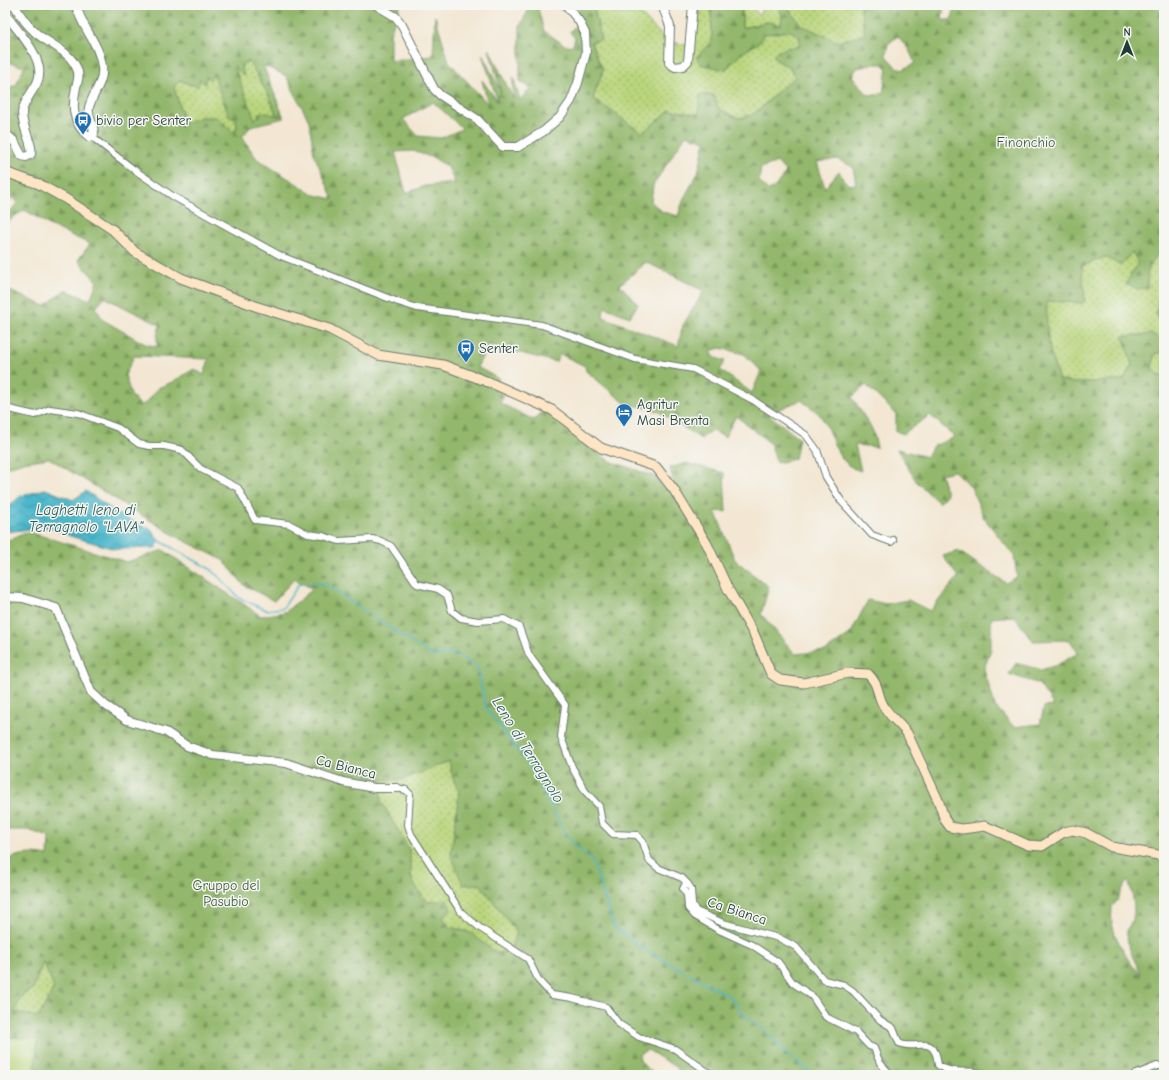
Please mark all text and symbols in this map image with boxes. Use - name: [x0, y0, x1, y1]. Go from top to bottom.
- north arrow: [1107, 22, 1147, 62]
- text: N: [1123, 26, 1131, 39]
- bus stop icon: bivio per Senter: [73, 110, 93, 135]
- place label: bivio per Senter: [96, 112, 192, 129]
- park label: Finonchio: [997, 134, 1055, 151]
- bus stop icon: Senter: [456, 338, 476, 363]
- place label: Senter: [479, 340, 518, 357]
- place label: Agritur Masi Brenta: [637, 396, 709, 429]
- hotel icon: Agritur Masi Brenta: [614, 402, 634, 427]
- water label: Laghetti leno di Terragnolo "LAVA": [29, 501, 144, 536]
- water label: Leno di Terragnolo: [488, 694, 568, 806]
- street label: Ca Bianca: [314, 751, 378, 783]
- park label: Gruppo del Pasubio: [192, 877, 260, 910]
- street label: Ca Bianca: [705, 893, 769, 929]

